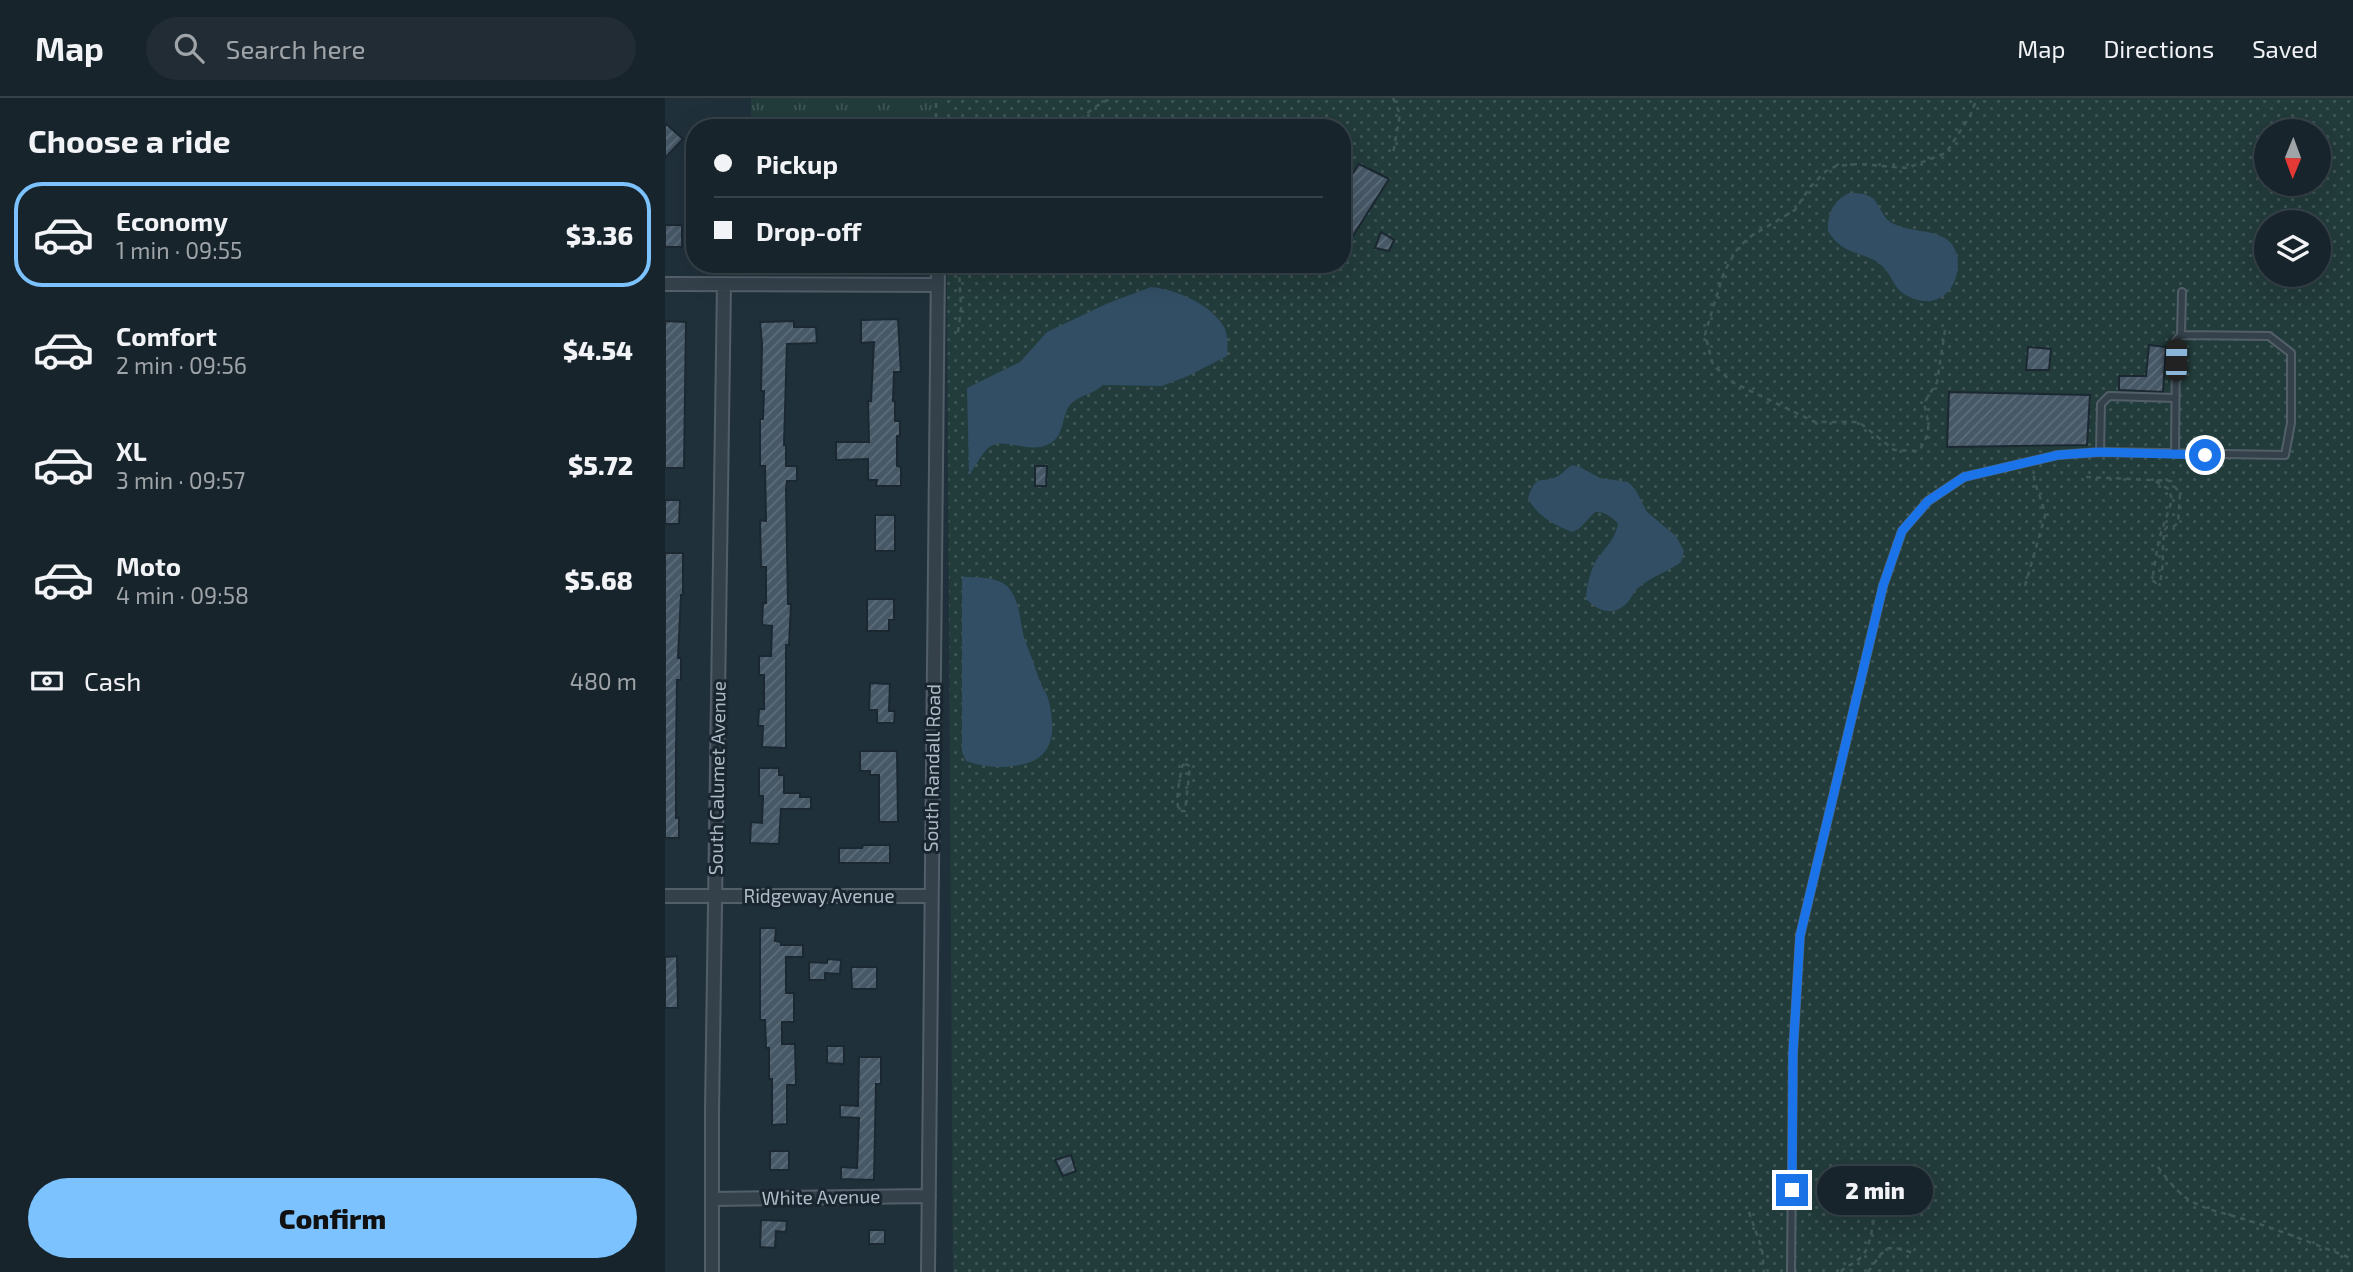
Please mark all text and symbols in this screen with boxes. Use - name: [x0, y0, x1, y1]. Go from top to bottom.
- search box: [146, 17, 636, 80]
- text: Map: [35, 28, 104, 68]
- icon: search: [170, 29, 208, 67]
- text: Search here: [226, 33, 365, 64]
- text: Map: [2017, 34, 2065, 63]
- text: Directions: [2103, 34, 2214, 63]
- text: Saved: [2252, 34, 2318, 63]
- north arrow: [2254, 119, 2331, 196]
- map controls: [2254, 119, 2331, 287]
- text: Choose a ride: [28, 121, 231, 159]
- text: Pickup: [756, 148, 838, 179]
- icon: car: [32, 203, 95, 266]
- text: Economy: [116, 205, 228, 236]
- button: layers: [2254, 210, 2331, 287]
- text: Drop-off: [756, 215, 861, 246]
- text: $3.36: [566, 219, 633, 250]
- text: 1 min · 09:55: [116, 236, 242, 264]
- icon: car: [32, 318, 95, 381]
- text: Comfort: [116, 320, 217, 351]
- text: $4.54: [563, 334, 633, 365]
- car: [2166, 339, 2187, 381]
- text: 2 min · 09:56: [116, 351, 247, 379]
- icon: car: [32, 433, 95, 496]
- text: XL: [116, 435, 147, 466]
- route start: [2189, 439, 2221, 471]
- text: $5.72: [568, 449, 633, 480]
- text: 3 min · 09:57: [116, 466, 245, 494]
- icon: car: [32, 548, 95, 611]
- text: Moto: [116, 550, 181, 581]
- text: $5.68: [565, 564, 633, 595]
- text: 4 min · 09:58: [116, 581, 249, 609]
- icon: cash: [28, 662, 66, 700]
- text: Cash: [84, 665, 141, 696]
- text: 480 m: [570, 667, 637, 695]
- street label: South Calumet Avenue: [703, 681, 730, 875]
- street label: South Randall Road: [919, 684, 944, 852]
- street label: Ridgeway Avenue: [743, 884, 895, 907]
- callout: 2 min: [1817, 1166, 1932, 1214]
- route end: [1776, 1174, 1808, 1206]
- text: 2 min: [1845, 1176, 1905, 1204]
- button: Confirm: [28, 1178, 637, 1258]
- street label: White Avenue: [761, 1184, 881, 1209]

